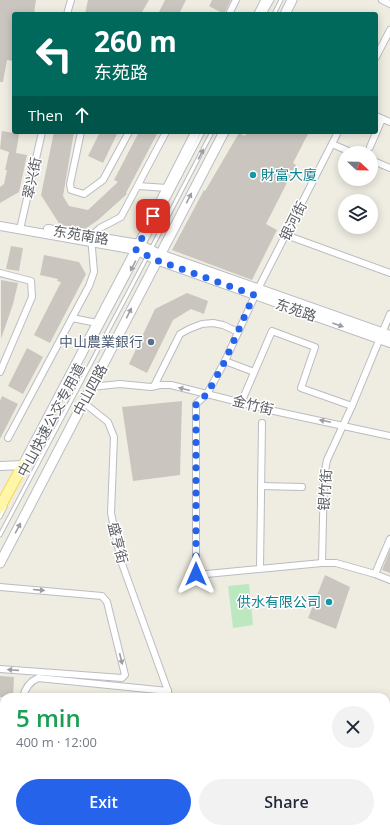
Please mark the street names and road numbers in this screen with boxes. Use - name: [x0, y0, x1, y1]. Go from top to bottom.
- street label: 翠兴街: [18, 155, 45, 200]
- street label: 银河街: [275, 198, 311, 244]
- street label: 东苑南路: [52, 221, 110, 248]
- street label: 东苑路: [273, 294, 319, 325]
- street label: 中山快速公交专用道: [13, 360, 89, 480]
- street label: 中山四路: [68, 361, 111, 419]
- street label: 金竹街: [230, 390, 276, 419]
- street label: 银竹街: [314, 468, 335, 512]
- street label: 盛亨街: [104, 520, 133, 566]

